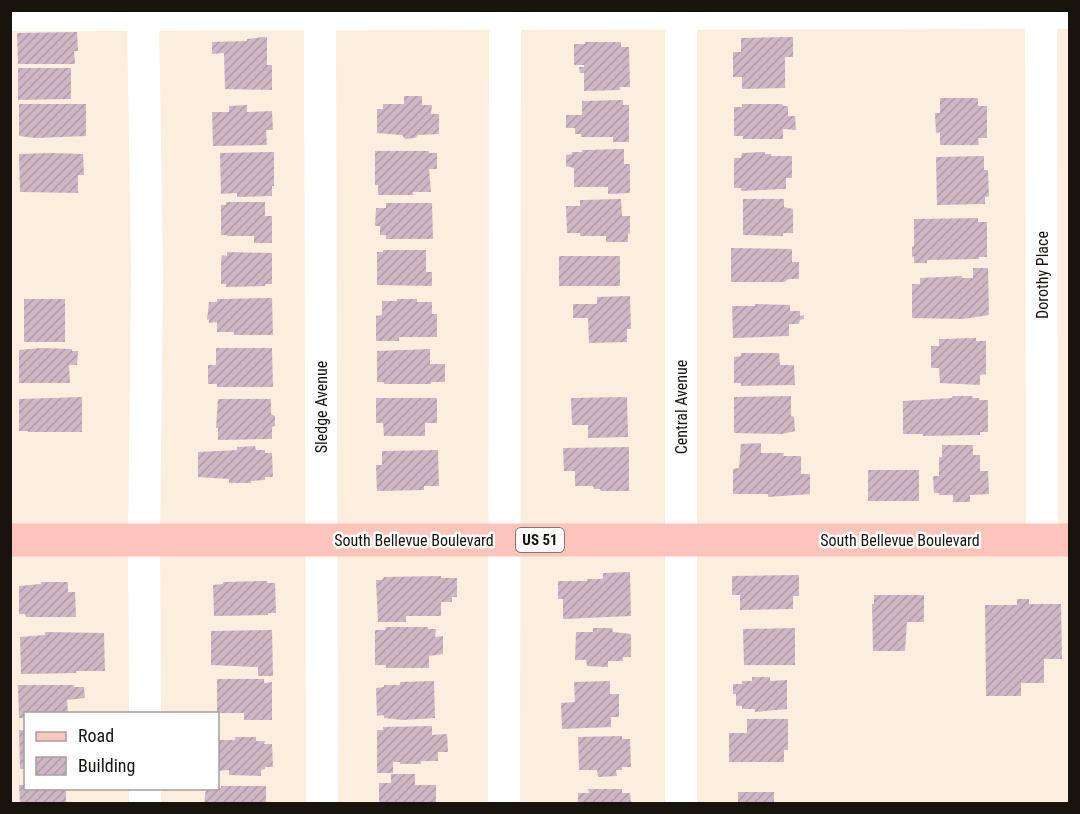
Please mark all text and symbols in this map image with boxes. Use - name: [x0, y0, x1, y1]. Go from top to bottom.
- street label: Dorothy Place: [1033, 231, 1052, 319]
- street label: Central Avenue: [672, 360, 691, 454]
- street label: Sledge Avenue: [312, 361, 331, 453]
- road number: US 51: [516, 528, 564, 552]
- street label: South Bellevue Boulevard: [334, 531, 494, 550]
- street label: South Bellevue Boulevard: [820, 531, 980, 550]
- legend: [24, 712, 219, 790]
- text: Road: [78, 725, 114, 746]
- text: Building: [78, 755, 135, 776]

